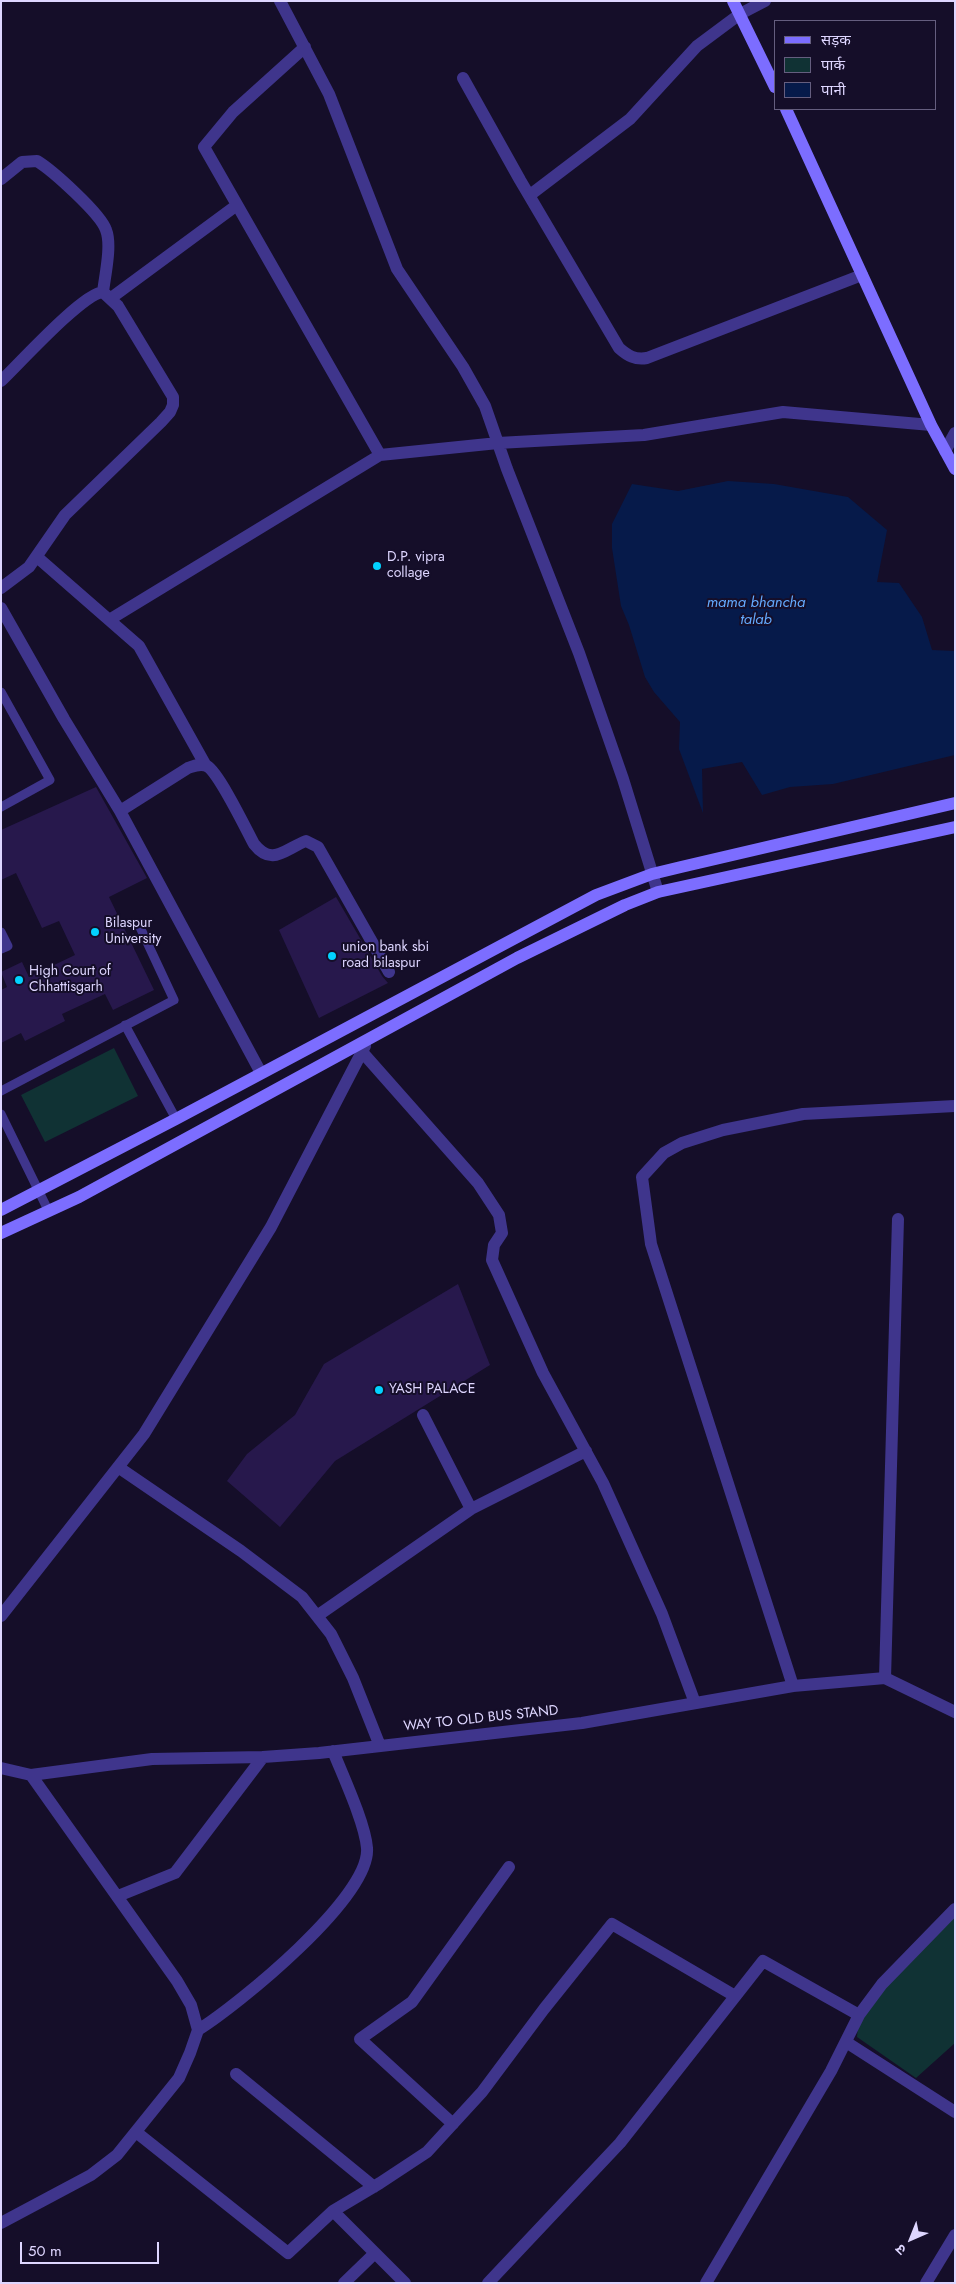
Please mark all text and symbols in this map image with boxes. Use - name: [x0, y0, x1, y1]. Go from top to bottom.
- legend: [774, 20, 936, 110]
- text: सड़क: [821, 29, 851, 51]
- text: पार्क: [821, 54, 845, 76]
- text: पानी: [821, 79, 846, 101]
- place label: D.P. vipra collage: [387, 550, 445, 582]
- marker: D.P. vipra collage: [371, 560, 383, 572]
- water label: mama bhancha talab: [707, 594, 805, 629]
- place label: Bilaspur University: [105, 916, 162, 949]
- marker: Bilaspur University: [89, 926, 101, 938]
- place label: union bank sbi road bilaspur: [342, 940, 429, 972]
- marker: union bank sbi road bilaspur: [326, 950, 338, 962]
- place label: High Court of Chhattisgarh: [29, 964, 111, 996]
- marker: High Court of Chhattisgarh: [13, 974, 25, 986]
- place label: YASH PALACE: [389, 1382, 475, 1398]
- marker: YASH PALACE: [373, 1384, 385, 1396]
- street label: WAY TO OLD BUS STAND: [403, 1703, 559, 1735]
- north arrow: [886, 2214, 936, 2264]
- scale bar: [22, 2232, 161, 2264]
- text: 50 m: [28, 2240, 62, 2262]
- text: उ: [891, 2240, 910, 2260]

